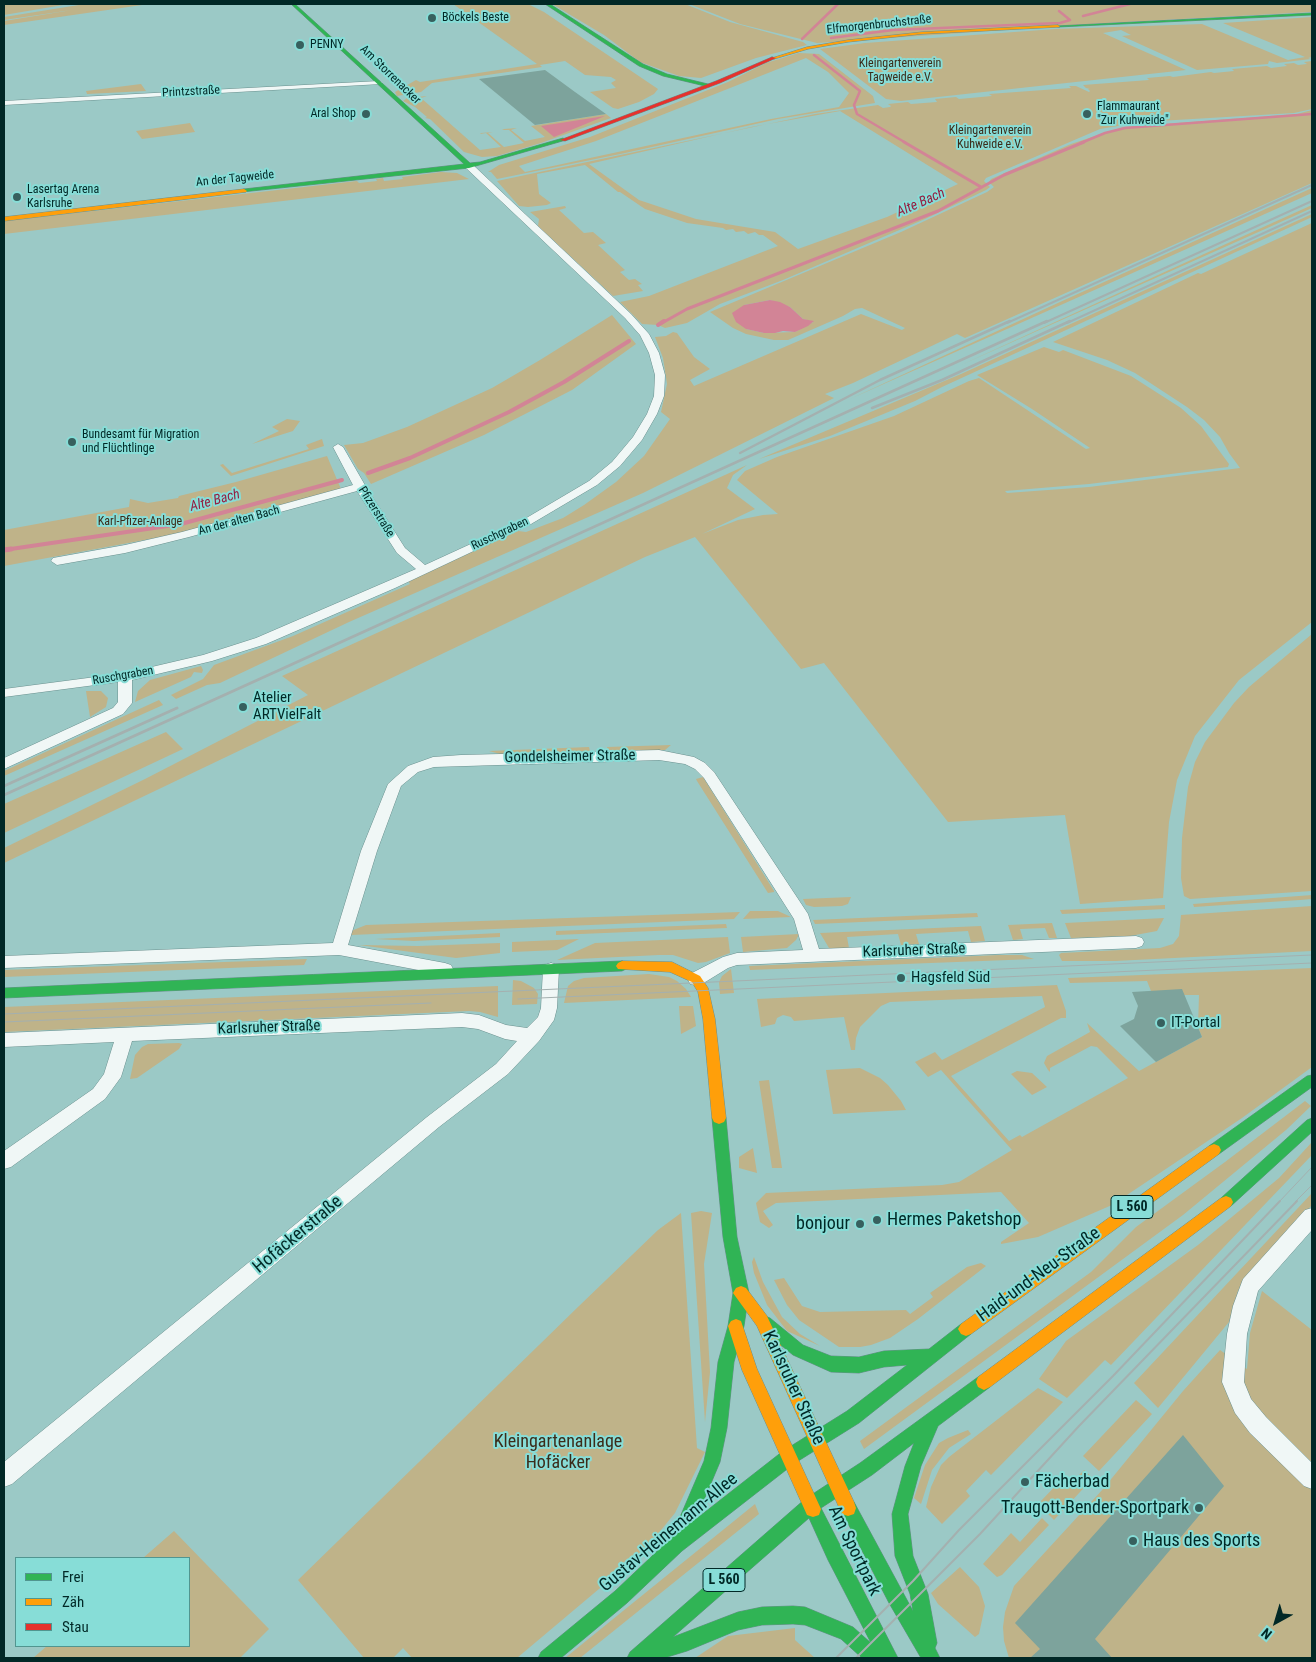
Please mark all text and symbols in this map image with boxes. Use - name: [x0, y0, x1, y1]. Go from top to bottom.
- place label: Böckels Beste: [442, 11, 509, 25]
- marker: Böckels Beste: [426, 12, 438, 24]
- street label: Elfmorgenbruchstraße: [826, 12, 932, 38]
- place label: PENNY: [310, 38, 344, 52]
- marker: PENNY: [294, 39, 306, 51]
- street label: Am Storrenacker: [357, 42, 423, 108]
- park label: Kleingartenverein Tagweide e.V.: [859, 57, 941, 85]
- street label: Printzstraße: [162, 83, 220, 101]
- place label: Flammaurant "Zur Kuhweide": [1097, 100, 1169, 128]
- place label: Aral Shop: [310, 107, 356, 121]
- marker: Aral Shop: [360, 108, 372, 120]
- marker: Flammaurant "Zur Kuhweide": [1081, 108, 1093, 120]
- park label: Kleingartenverein Kuhweide e.V.: [949, 124, 1031, 152]
- street label: An der Tagweide: [195, 168, 275, 190]
- place label: Lasertag Arena Karlsruhe: [27, 183, 99, 211]
- water label: Alte Bach: [894, 185, 948, 221]
- marker: Lasertag Arena Karlsruhe: [11, 191, 23, 203]
- place label: Bundesamt für Migration und Flüchtlinge: [82, 428, 199, 456]
- marker: Bundesamt für Migration und Flüchtlinge: [66, 436, 78, 448]
- street label: Pfizerstraße: [355, 484, 397, 540]
- water label: Alte Bach: [188, 486, 242, 516]
- street label: An der alten Bach: [197, 503, 281, 539]
- street label: Ruschgraben: [469, 514, 531, 554]
- park label: Karl-Pfizer-Anlage: [98, 515, 182, 529]
- street label: Ruschgraben: [92, 664, 154, 688]
- place label: Atelier ARTVielFalt: [253, 689, 321, 724]
- marker: Atelier ARTVielFalt: [237, 701, 249, 713]
- street label: Gondelsheimer Straße: [504, 747, 636, 767]
- street label: Karlsruher Straße: [862, 940, 966, 962]
- place label: Hagsfeld Süd: [911, 969, 990, 987]
- marker: Hagsfeld Süd: [895, 972, 907, 984]
- place label: IT-Portal: [1171, 1014, 1220, 1032]
- street label: Karlsruher Straße: [217, 1017, 321, 1039]
- marker: IT-Portal: [1155, 1017, 1167, 1029]
- street label: Hofäckerstraße: [249, 1191, 347, 1279]
- road number: L 560: [1111, 1196, 1153, 1218]
- place label: Hermes Paketshop: [887, 1209, 1021, 1231]
- place label: bonjour: [796, 1213, 850, 1235]
- marker: Hermes Paketshop: [871, 1214, 883, 1226]
- marker: bonjour: [854, 1218, 866, 1230]
- street label: Haid-und-Neu-Straße: [973, 1223, 1105, 1327]
- street label: Karlsruher Straße: [757, 1327, 829, 1449]
- park label: Kleingartenanlage Hofäcker: [494, 1431, 622, 1474]
- street label: Gustav-Heinemann-Allee: [595, 1469, 743, 1597]
- place label: Fächerbad: [1035, 1471, 1109, 1493]
- marker: Fächerbad: [1019, 1476, 1031, 1488]
- place label: Traugott-Bender-Sportpark: [1001, 1497, 1189, 1519]
- street label: Am Sportpark: [823, 1502, 885, 1600]
- marker: Traugott-Bender-Sportpark: [1193, 1502, 1205, 1514]
- place label: Haus des Sports: [1143, 1530, 1260, 1552]
- marker: Haus des Sports: [1127, 1535, 1139, 1547]
- legend: [15, 1557, 190, 1647]
- text: Frei: [62, 1568, 84, 1586]
- road number: L 560: [703, 1568, 745, 1592]
- text: Zäh: [62, 1593, 84, 1611]
- north arrow: [1251, 1597, 1301, 1647]
- text: Stau: [62, 1618, 89, 1636]
- text: N: [1258, 1625, 1275, 1643]

